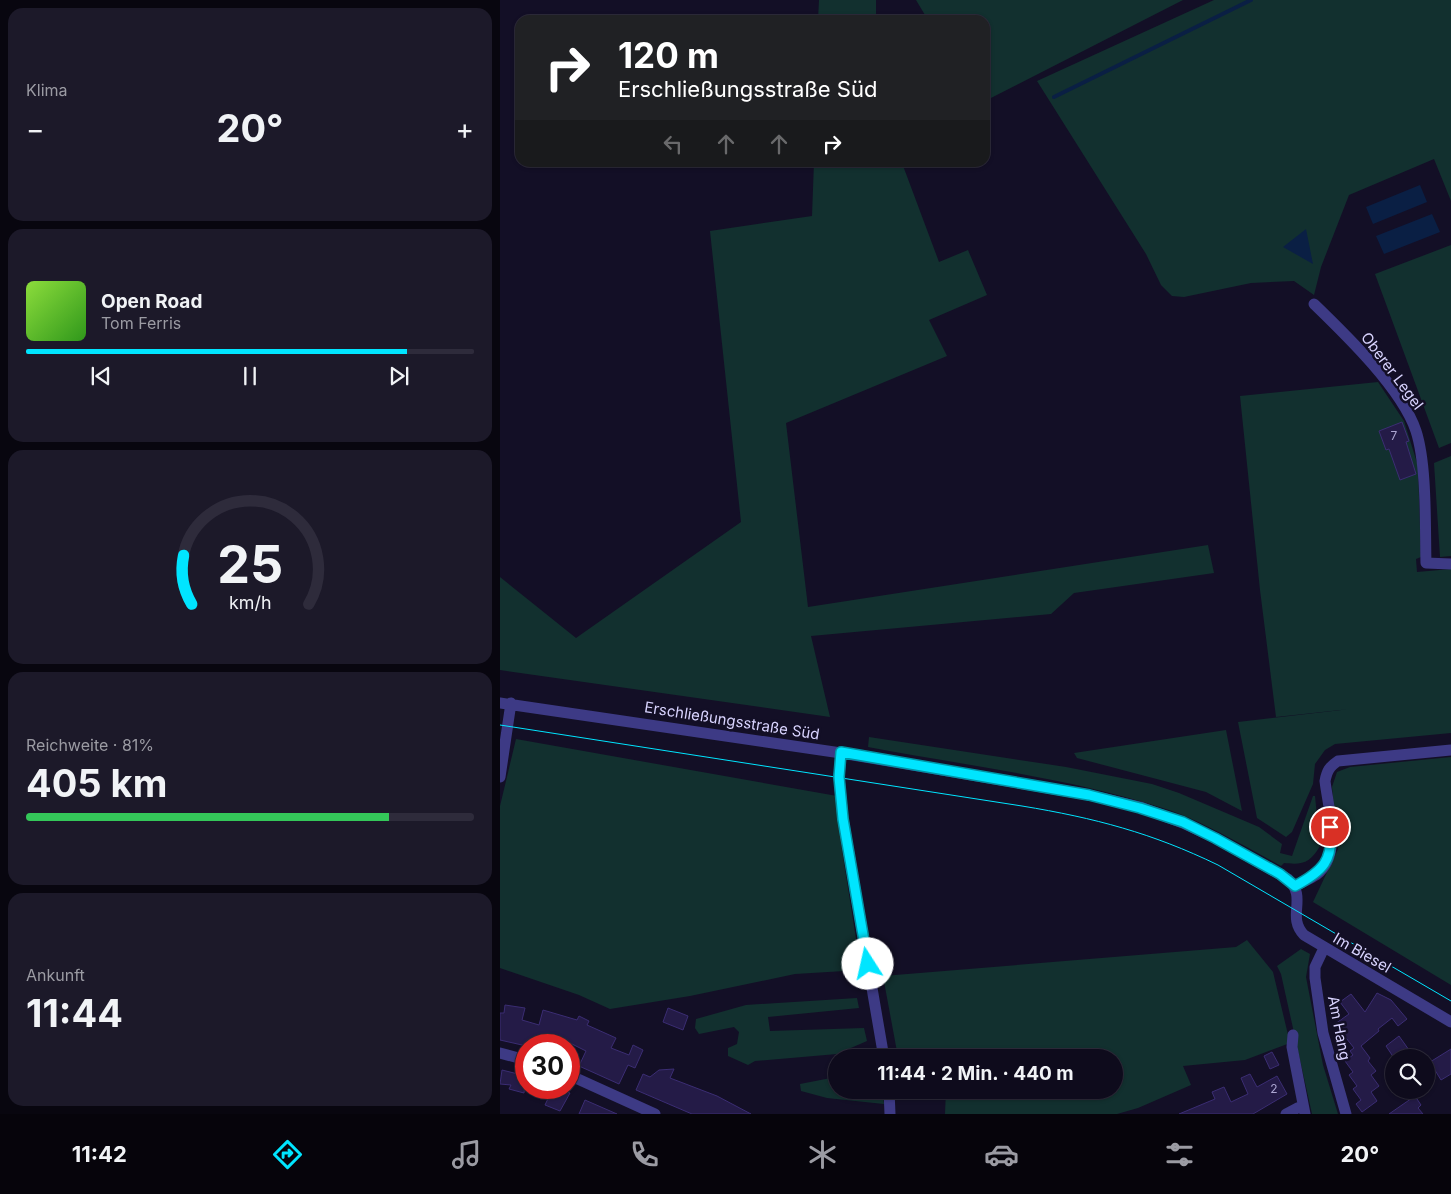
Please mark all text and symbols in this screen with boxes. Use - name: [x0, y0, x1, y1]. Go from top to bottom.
- text: 120 m: [618, 34, 719, 76]
- icon: right: [535, 35, 600, 100]
- text: Erschließungsstraße Süd: [618, 76, 877, 102]
- text: Klima: [26, 80, 68, 100]
- text: 20°: [216, 105, 284, 151]
- text: −: [26, 112, 45, 146]
- text: +: [455, 112, 474, 146]
- icon: left: [659, 130, 687, 158]
- icon: ahead: [712, 130, 740, 158]
- icon: ahead: [765, 130, 793, 158]
- icon: right: [818, 130, 846, 158]
- text: Open Road: [101, 290, 202, 313]
- text: Tom Ferris: [101, 313, 181, 333]
- street label: Oberer Legel: [1357, 328, 1428, 413]
- icon: previous: [87, 362, 115, 390]
- icon: pause: [236, 362, 264, 390]
- icon: next: [385, 362, 413, 390]
- house number: 7: [1391, 428, 1398, 443]
- text: 25: [217, 533, 283, 596]
- text: km/h: [229, 592, 271, 613]
- street label: Erschließungsstraße Süd: [643, 697, 821, 744]
- text: Reichweite · 81%: [26, 735, 154, 755]
- text: 405 km: [26, 760, 167, 806]
- pin: [1309, 806, 1351, 848]
- icon: arrive: [1316, 813, 1344, 841]
- street label: Im Biesel: [1330, 928, 1395, 977]
- position arrow: [841, 937, 893, 989]
- text: Ankunft: [26, 965, 85, 985]
- text: 11:44: [26, 990, 123, 1036]
- street label: Am Hang: [1324, 994, 1355, 1062]
- speed limit sign: 30: [515, 1034, 580, 1099]
- map controls: [1385, 1049, 1435, 1099]
- button: search: [1385, 1049, 1435, 1099]
- text: 11:44 · 2 Min. · 440 m: [877, 1062, 1074, 1085]
- house number: 2: [1270, 1081, 1278, 1096]
- icon: directions: [270, 1137, 305, 1172]
- icon: music: [449, 1137, 484, 1172]
- icon: phone: [627, 1137, 662, 1172]
- icon: climate: [805, 1137, 840, 1172]
- icon: car: [984, 1137, 1019, 1172]
- icon: filters: [1162, 1137, 1197, 1172]
- text: 11:42: [72, 1141, 127, 1167]
- text: 20°: [1340, 1141, 1379, 1167]

